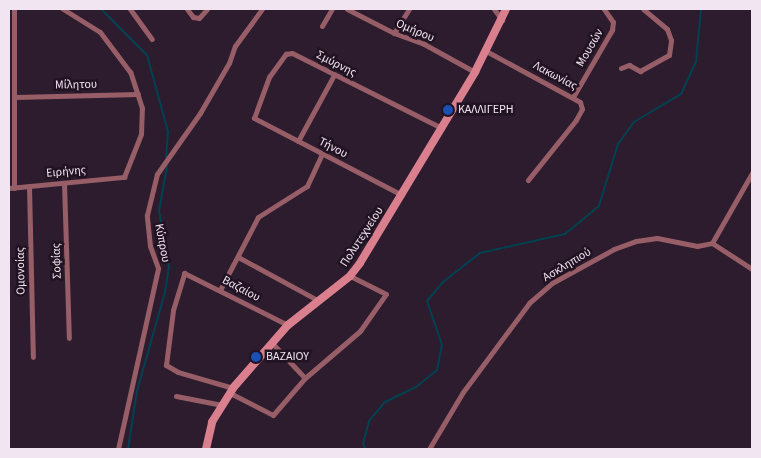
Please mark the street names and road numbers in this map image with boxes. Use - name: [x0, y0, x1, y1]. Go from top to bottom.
- street label: Ομήρου: [394, 16, 436, 46]
- street label: Μουσών: [573, 26, 607, 70]
- street label: Σμύρνης: [314, 48, 358, 80]
- street label: Λακωνίας: [531, 58, 579, 94]
- street label: Μίλητου: [55, 77, 97, 93]
- street label: Τήνου: [316, 135, 350, 161]
- street label: Ειρήνης: [45, 163, 87, 181]
- street label: Πολυτεχνείου: [337, 204, 387, 270]
- street label: Κύπρου: [151, 222, 173, 264]
- street label: Σοφίας: [49, 243, 65, 279]
- street label: Ασκληπιού: [540, 245, 594, 285]
- street label: Ομονοίας: [13, 247, 29, 295]
- street label: Βαζαίου: [220, 273, 262, 305]

